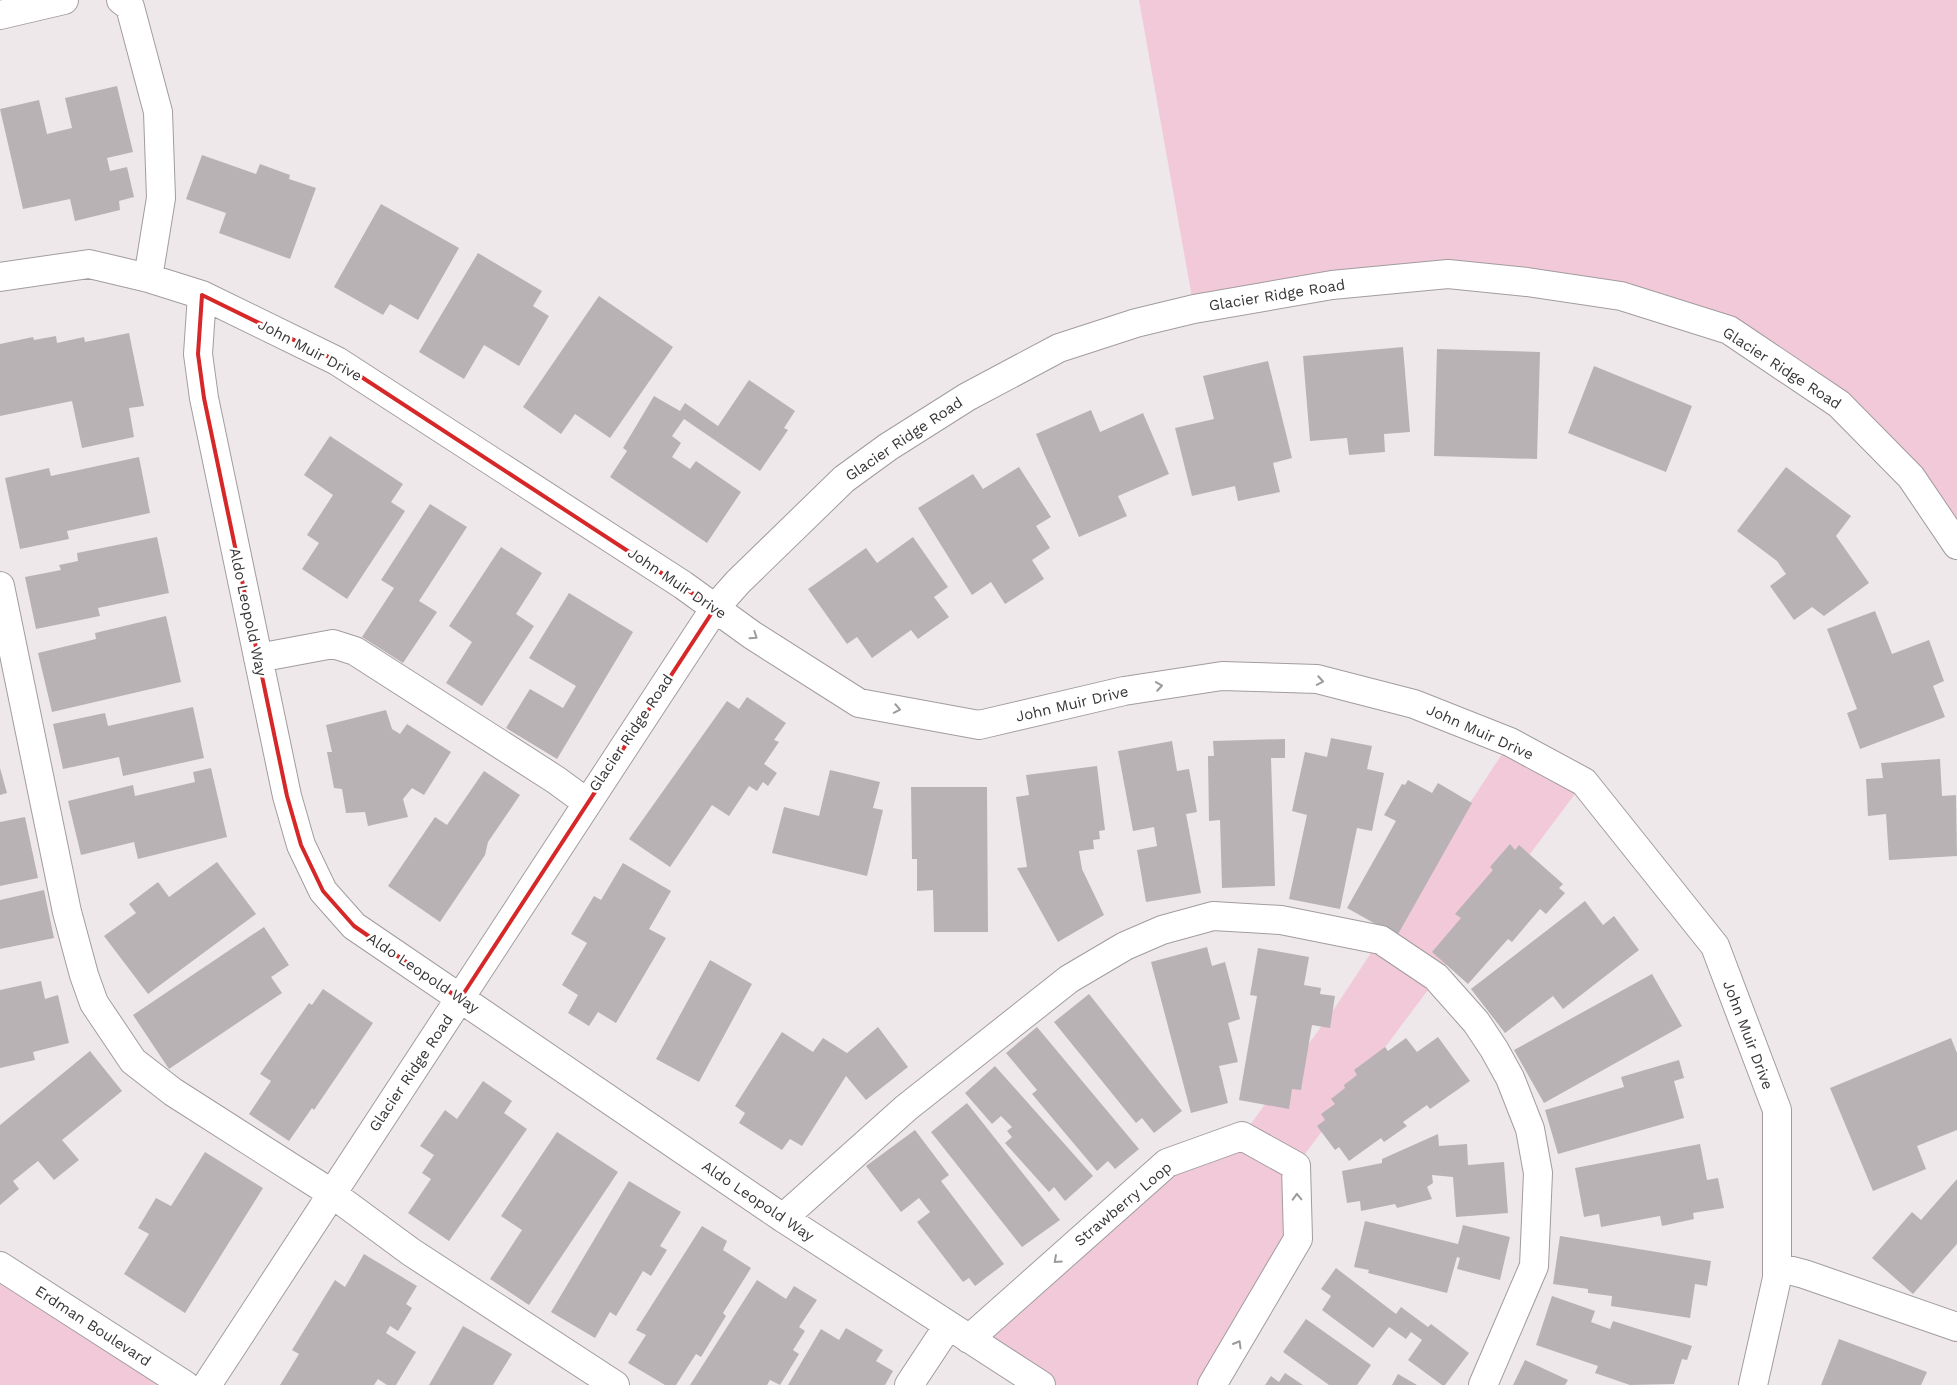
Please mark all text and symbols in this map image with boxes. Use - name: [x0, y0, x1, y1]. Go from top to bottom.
- street label: Glacier Ridge Road: [1208, 275, 1346, 315]
- street label: John Muir Drive: [255, 315, 365, 385]
- street label: Glacier Ridge Road: [1719, 323, 1845, 413]
- street label: Glacier Ridge Road: [842, 393, 966, 485]
- street label: John Muir Drive: [624, 543, 730, 623]
- street label: Aldo Leopold Way: [226, 546, 270, 678]
- one-way arrow: [748, 630, 758, 639]
- street label: Glacier Ridge Road: [585, 671, 677, 795]
- one-way arrow: [1316, 675, 1325, 685]
- one-way arrow: [1155, 681, 1163, 692]
- street label: John Muir Drive: [1014, 682, 1130, 726]
- street label: John Muir Drive: [1424, 700, 1536, 764]
- one-way arrow: [892, 704, 901, 714]
- street label: Aldo Leopold Way: [364, 929, 483, 1017]
- street label: John Muir Drive: [1719, 978, 1777, 1092]
- street label: Glacier Ridge Road: [365, 1011, 457, 1135]
- street label: Aldo Leopold Way: [699, 1157, 818, 1245]
- street label: Strawberry Loop: [1071, 1158, 1175, 1250]
- one-way arrow: [1292, 1193, 1303, 1201]
- one-way arrow: [1054, 1255, 1063, 1264]
- street label: Erdman Boulevard: [32, 1282, 154, 1370]
- one-way arrow: [1232, 1340, 1242, 1349]

